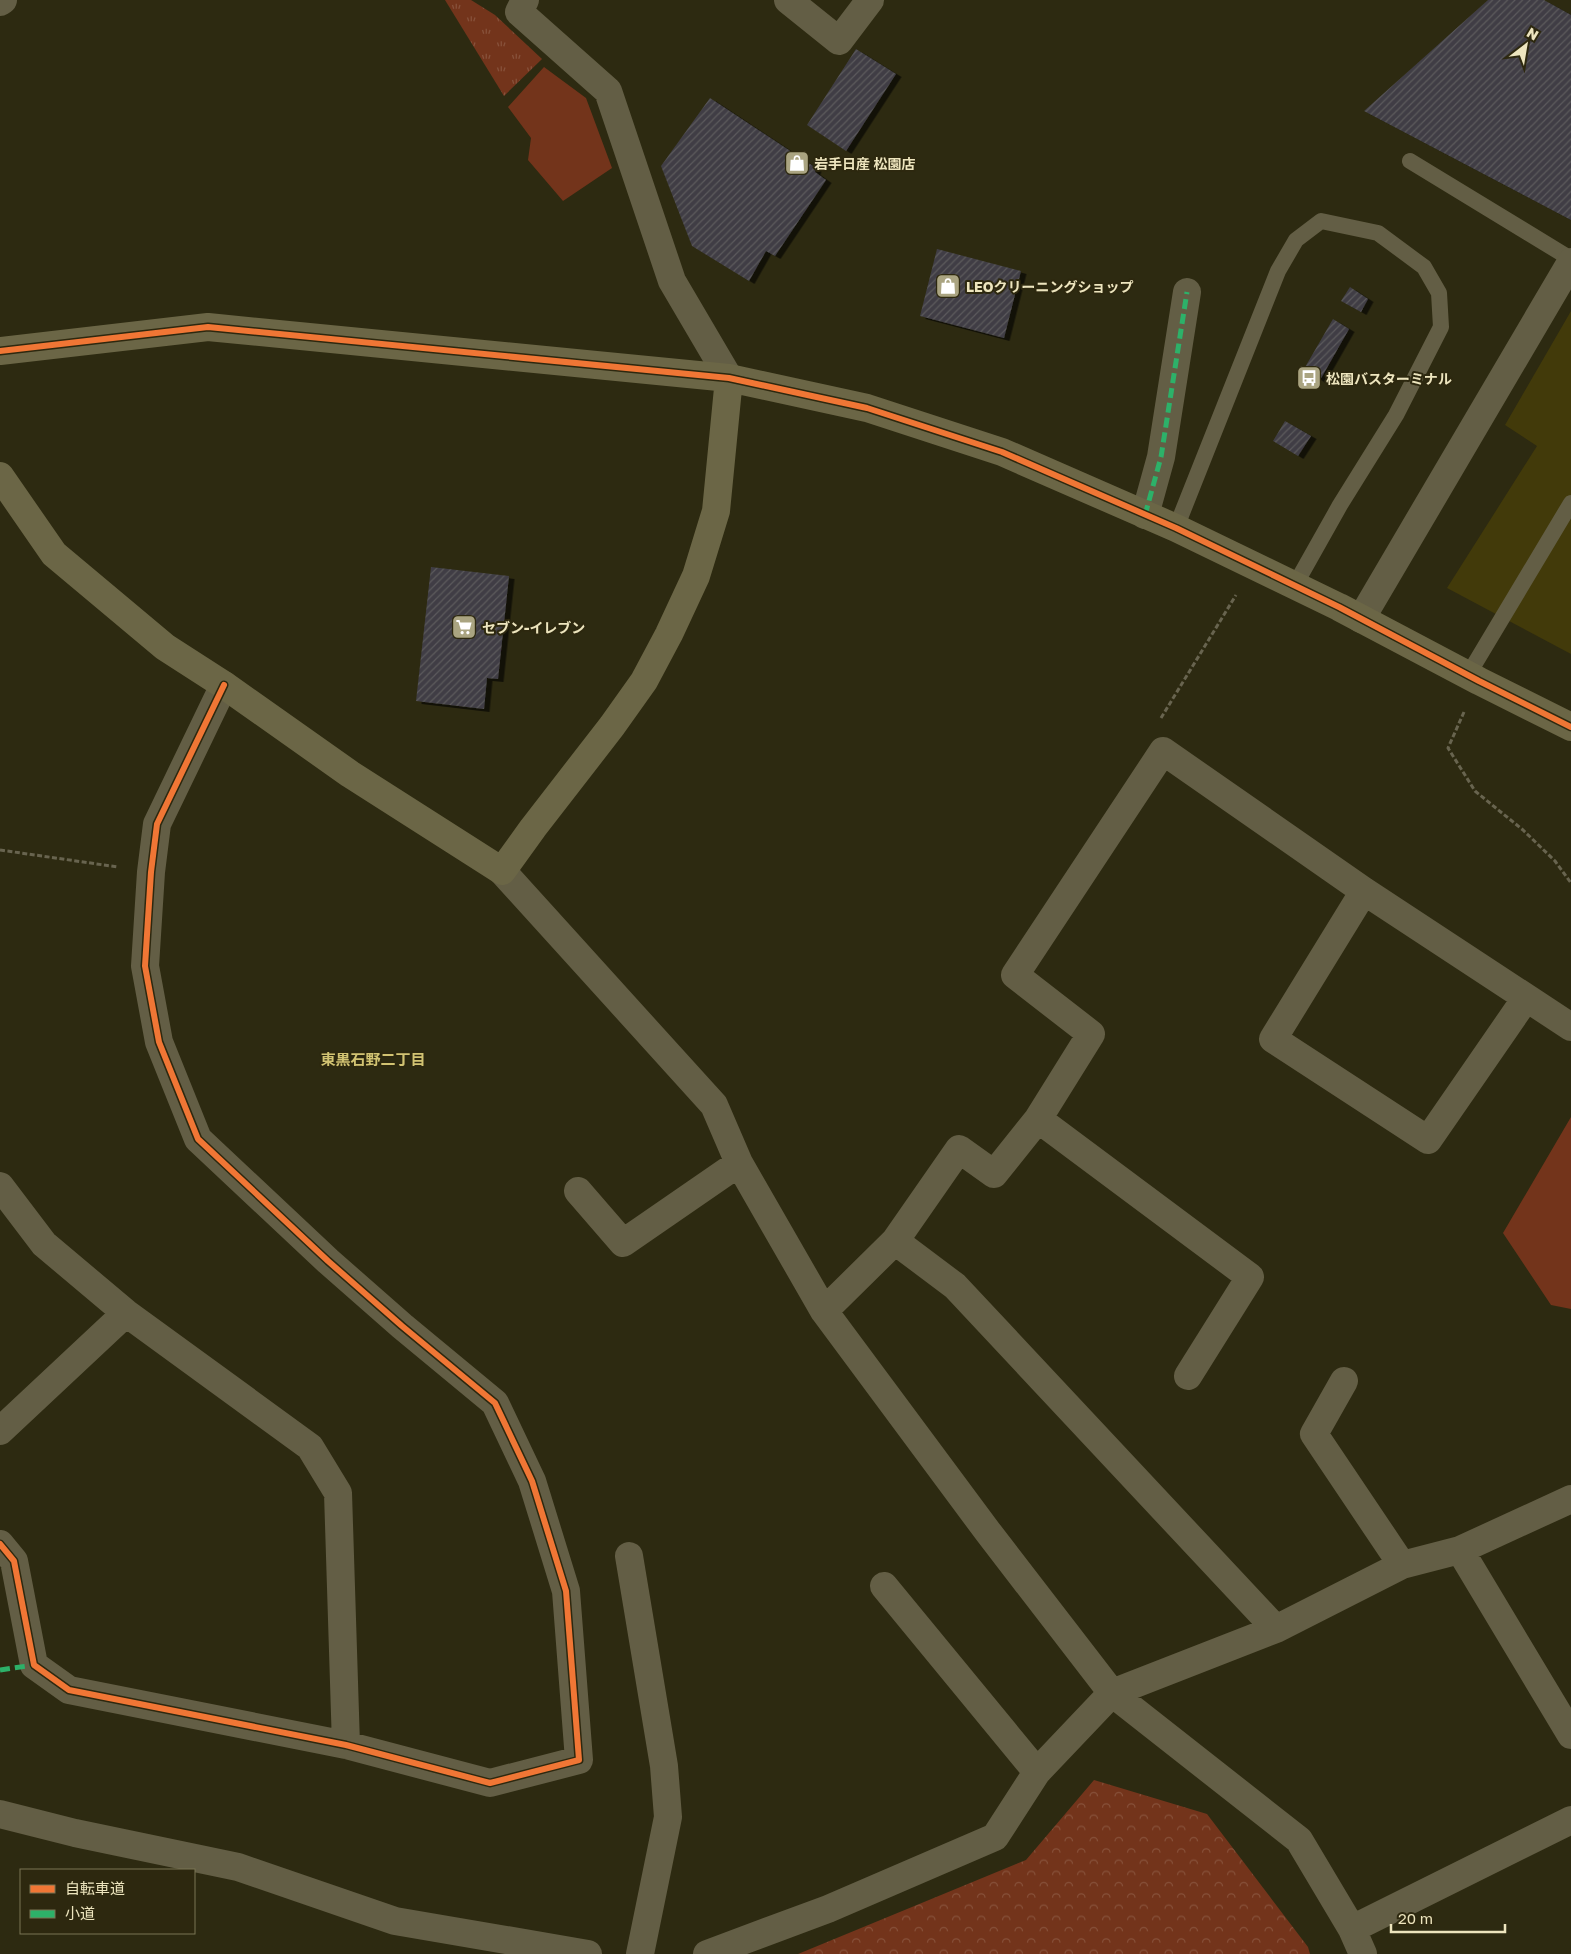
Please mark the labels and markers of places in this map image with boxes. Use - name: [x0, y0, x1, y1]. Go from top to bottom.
- shop icon: 岩手日産 松園店: [784, 150, 810, 176]
- place label: 岩手日産 松園店: [814, 155, 916, 172]
- shop icon: LEOクリーニングショップ: [935, 273, 961, 299]
- place label: LEOクリーニングショップ: [966, 278, 1133, 295]
- bus stop icon: 松園バスターミナル: [1296, 365, 1322, 391]
- place label: 松園バスターミナル: [1326, 370, 1452, 387]
- supermarket icon: セブン-イレブン: [451, 614, 477, 640]
- place label: セブン-イレブン: [482, 619, 585, 636]

